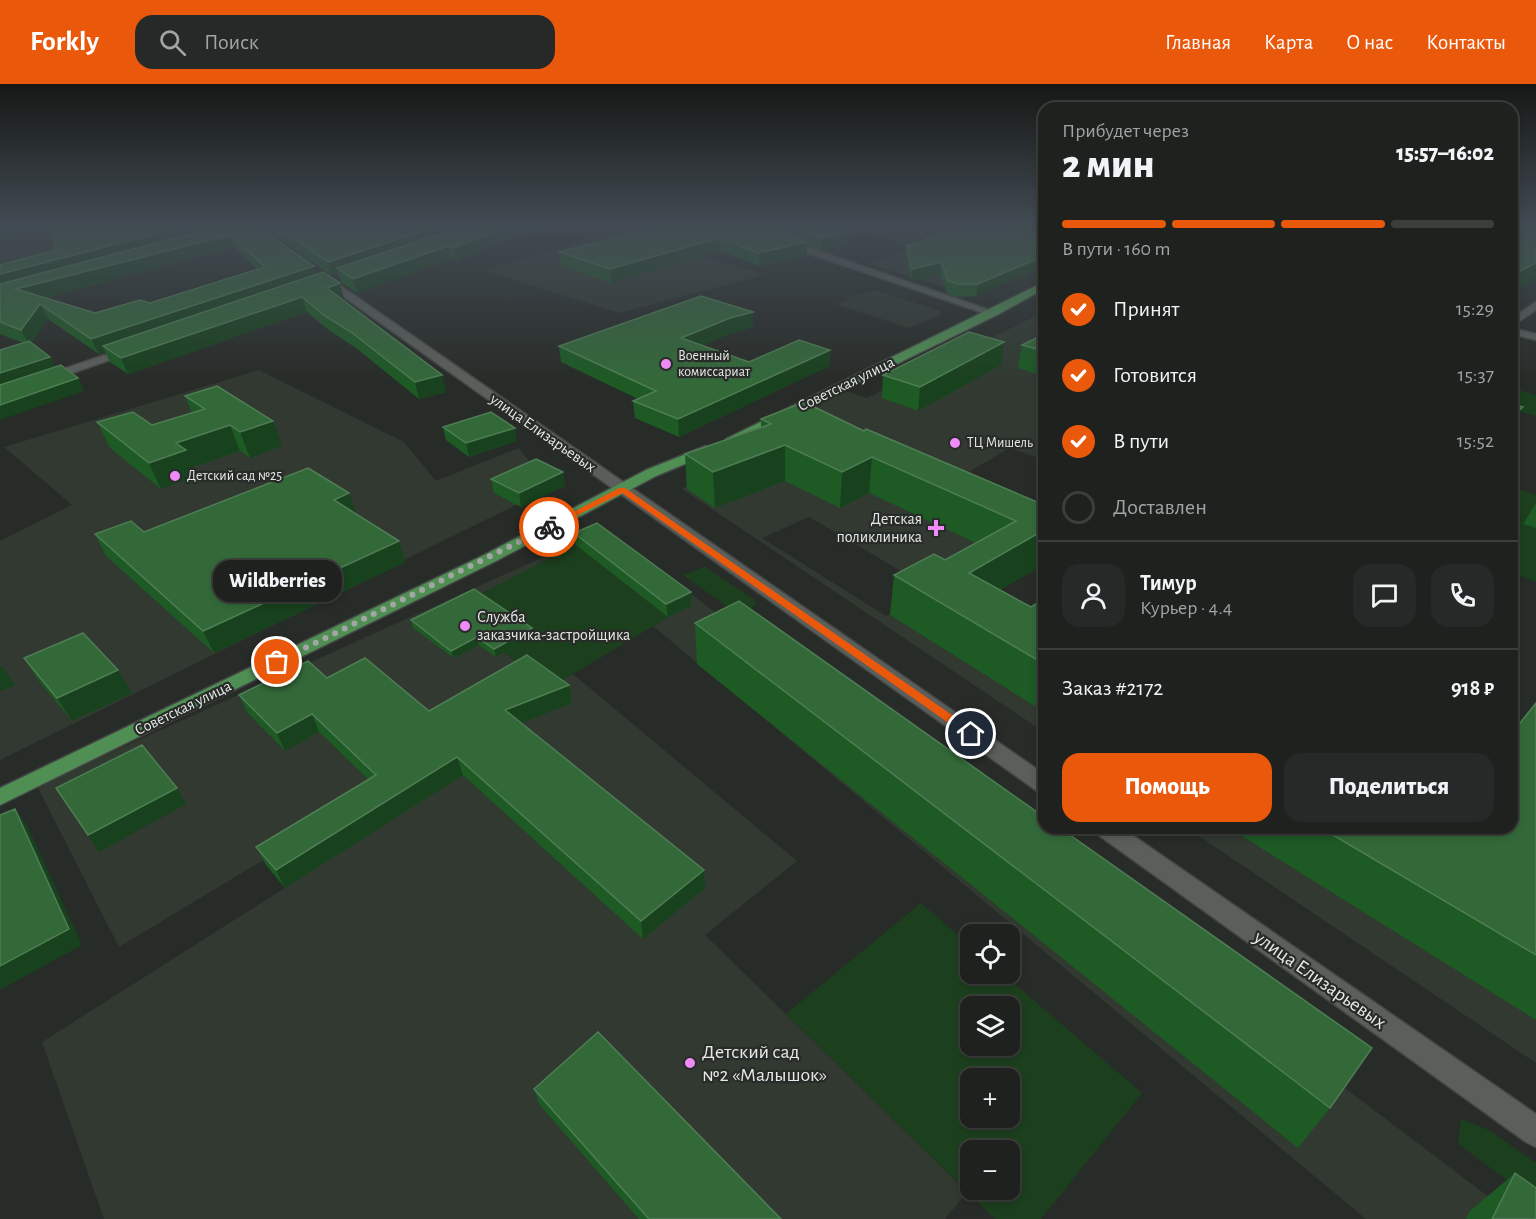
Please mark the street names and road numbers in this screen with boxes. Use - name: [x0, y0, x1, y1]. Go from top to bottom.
- street label: Советская улица: [795, 354, 897, 415]
- street label: улица Елизарьевых: [486, 390, 599, 476]
- street label: Советская улица: [132, 678, 234, 739]
- street label: улица Елизарьевых: [1249, 926, 1390, 1033]

